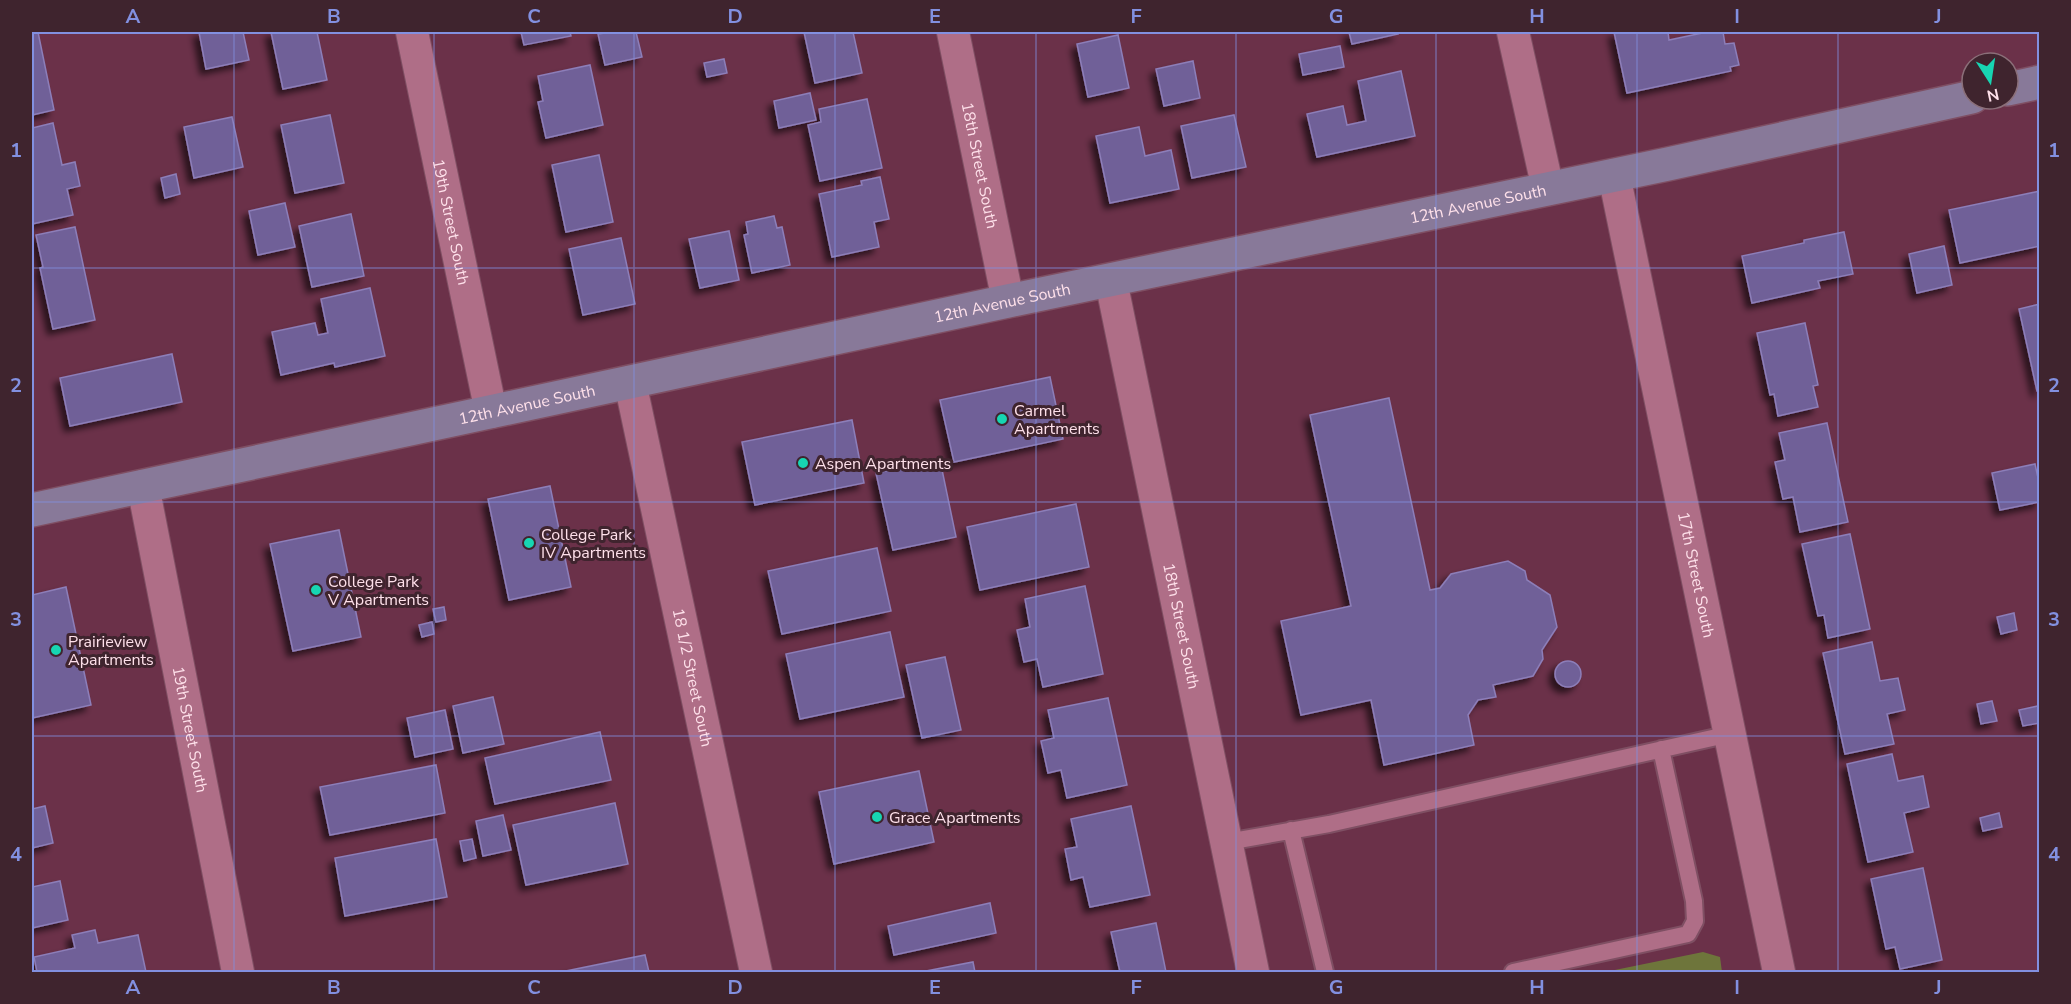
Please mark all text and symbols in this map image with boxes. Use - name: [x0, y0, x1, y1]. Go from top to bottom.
- text: A: [126, 3, 141, 30]
- text: B: [327, 3, 341, 30]
- text: C: [527, 3, 541, 30]
- text: D: [727, 3, 743, 30]
- text: E: [929, 3, 941, 30]
- text: F: [1130, 3, 1142, 30]
- text: G: [1329, 3, 1343, 30]
- text: H: [1529, 3, 1545, 30]
- text: I: [1734, 3, 1740, 30]
- text: J: [1933, 3, 1942, 30]
- north arrow: [1960, 51, 2020, 111]
- text: N: [1985, 83, 2001, 107]
- street label: 18th Street South: [956, 100, 1003, 231]
- text: 1: [10, 137, 22, 164]
- text: 1: [2048, 137, 2060, 164]
- street label: 19th Street South: [427, 157, 474, 287]
- street label: 12th Avenue South: [1408, 180, 1548, 229]
- street label: 12th Avenue South: [932, 278, 1073, 329]
- text: 2: [10, 372, 22, 399]
- text: 2: [2048, 372, 2060, 399]
- street label: 12th Avenue South: [457, 380, 597, 430]
- place label: Carmel Apartments: [1014, 400, 1100, 440]
- marker: Carmel Apartments: [995, 412, 1009, 426]
- place label: Aspen Apartments: [815, 453, 951, 475]
- marker: Aspen Apartments: [796, 456, 810, 470]
- street label: 17th Street South: [1672, 510, 1720, 640]
- place label: College Park IV Apartments: [541, 524, 646, 564]
- marker: College Park IV Apartments: [522, 536, 536, 550]
- street label: 18th Street South: [1157, 561, 1205, 691]
- place label: College Park V Apartments: [327, 571, 429, 611]
- marker: College Park V Apartments: [309, 583, 323, 597]
- text: 3: [10, 606, 22, 633]
- street label: 18 1/2 Street South: [667, 606, 718, 749]
- text: 3: [2048, 606, 2060, 633]
- place label: Prairieview Apartments: [68, 631, 154, 671]
- marker: Prairieview Apartments: [49, 643, 63, 657]
- street label: 19th Street South: [166, 665, 213, 795]
- place label: Grace Apartments: [889, 807, 1020, 829]
- marker: Grace Apartments: [870, 810, 884, 824]
- text: 4: [10, 841, 22, 868]
- text: 4: [2048, 841, 2060, 868]
- text: A: [126, 974, 141, 1001]
- text: B: [327, 974, 341, 1001]
- text: C: [527, 974, 541, 1001]
- text: D: [727, 974, 743, 1001]
- text: E: [929, 974, 941, 1001]
- text: F: [1130, 974, 1142, 1001]
- text: G: [1329, 974, 1343, 1001]
- text: H: [1529, 974, 1545, 1001]
- text: I: [1734, 974, 1740, 1001]
- text: J: [1933, 974, 1942, 1001]

